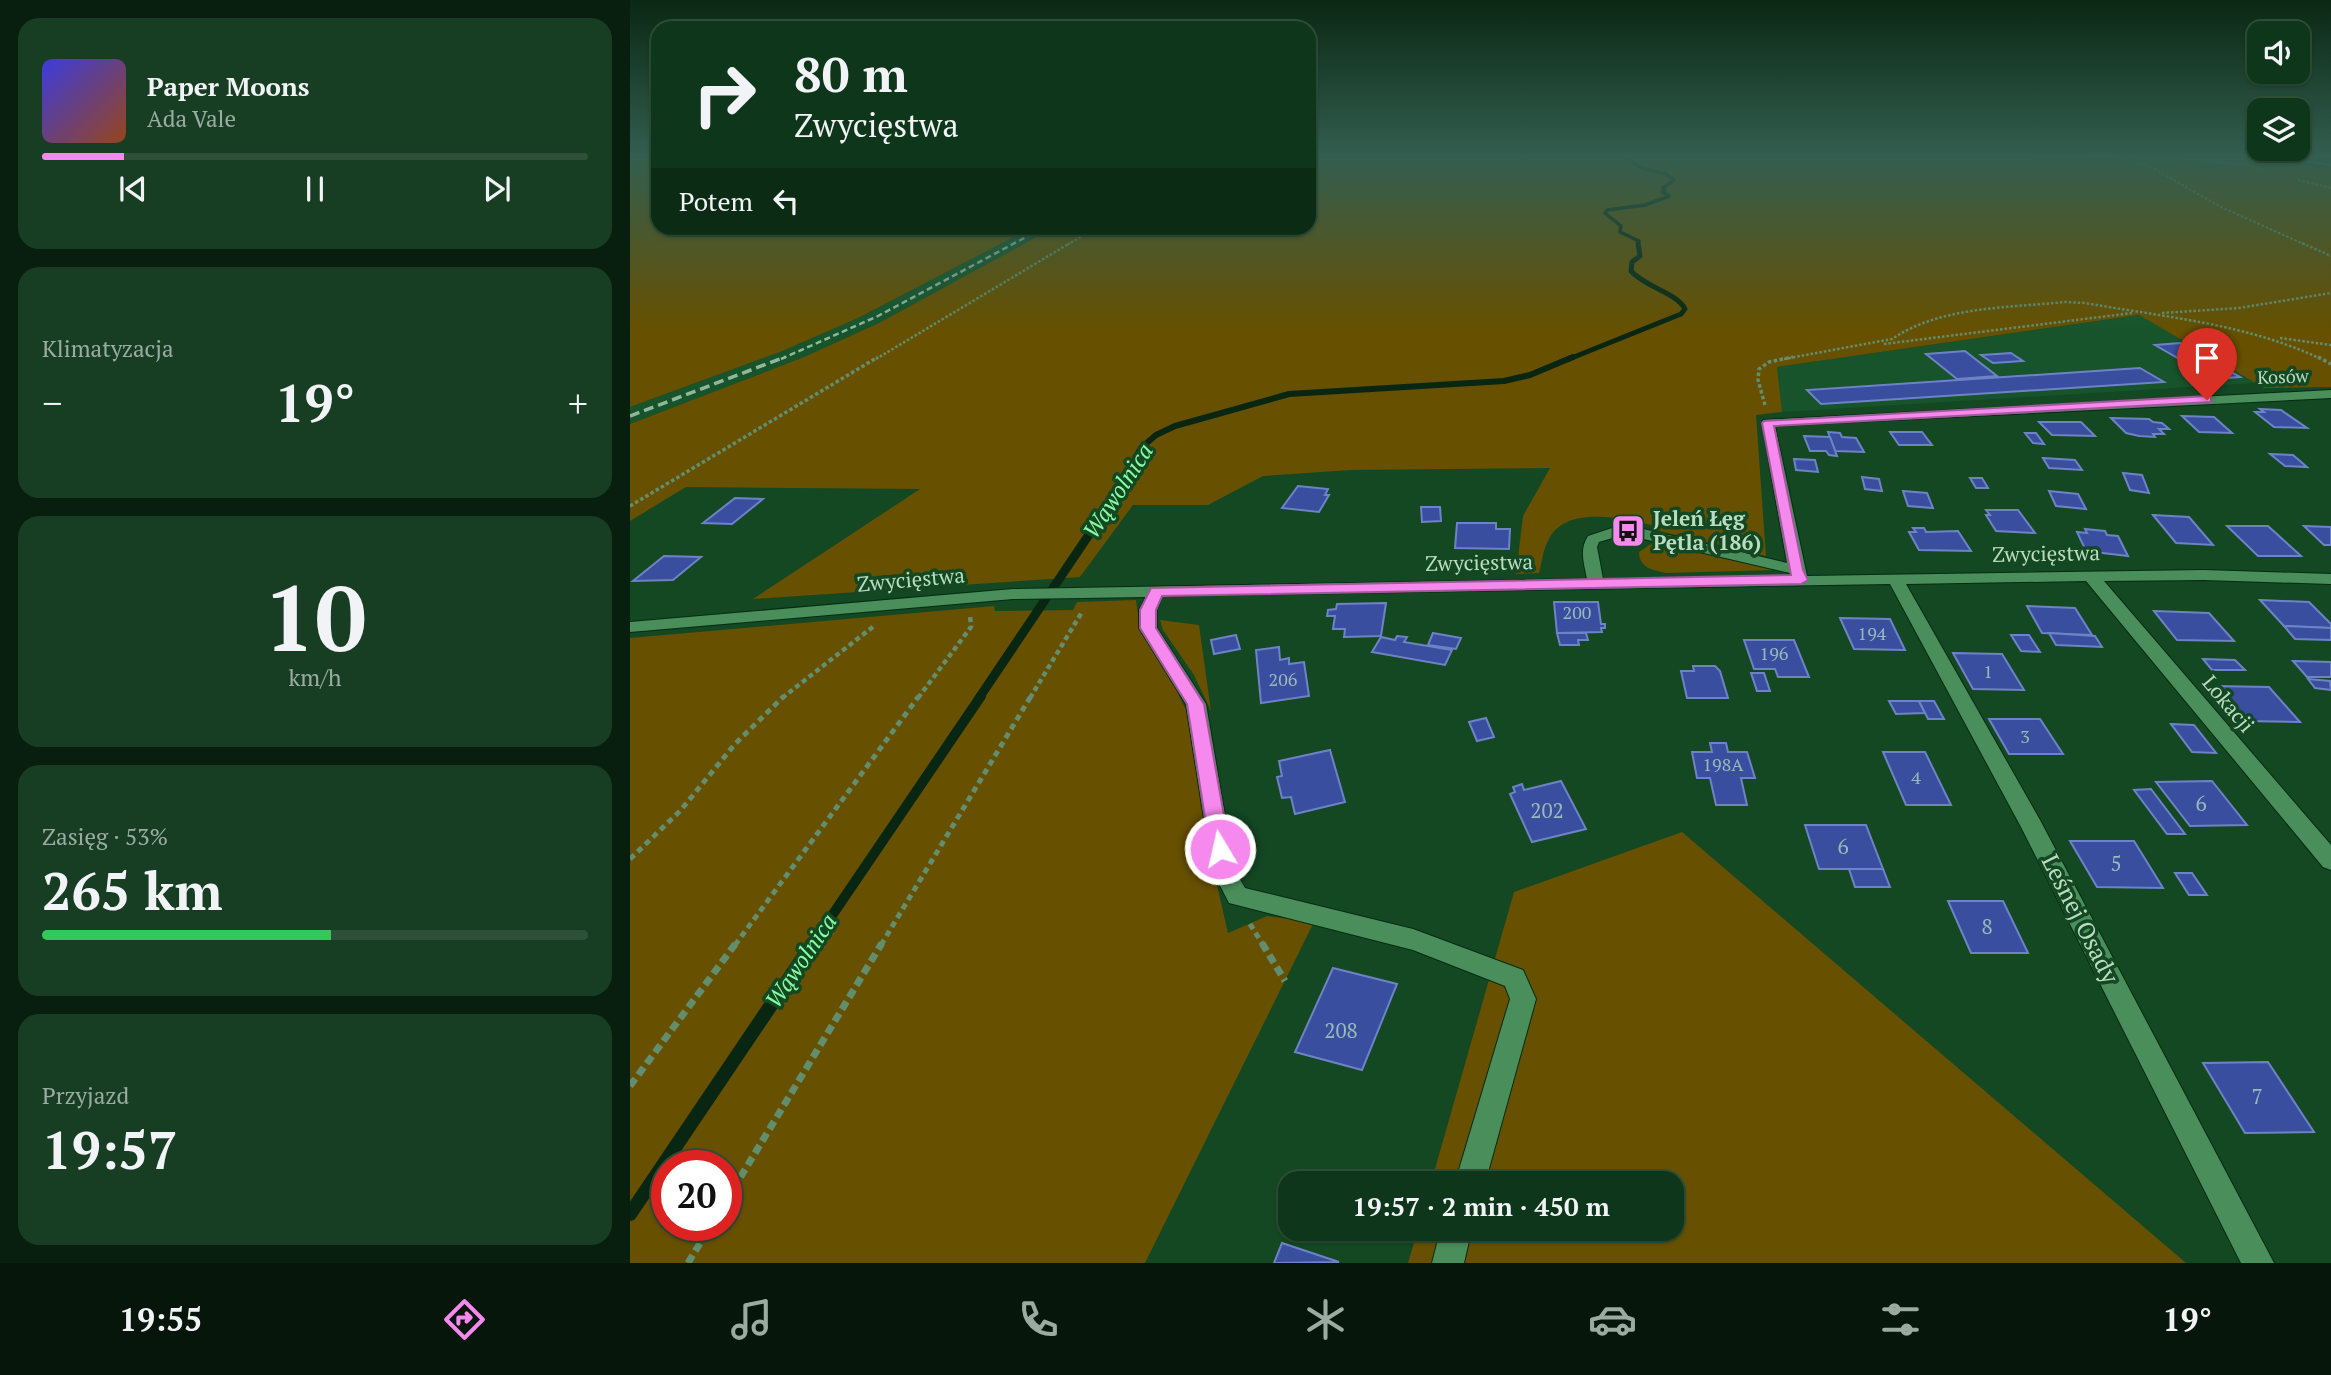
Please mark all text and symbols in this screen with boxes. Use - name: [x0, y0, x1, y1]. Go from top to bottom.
- map controls: [2247, 21, 2310, 161]
- button: sound: [2247, 21, 2310, 84]
- text: 80 m: [794, 41, 908, 106]
- icon: right: [679, 49, 770, 140]
- text: Paper Moons: [147, 69, 310, 103]
- button: layers: [2247, 98, 2310, 161]
- text: Ada Vale: [147, 103, 236, 134]
- text: Zwycięstwa: [794, 104, 959, 146]
- icon: previous: [114, 170, 152, 208]
- icon: pause: [296, 170, 334, 208]
- icon: next: [478, 170, 516, 208]
- icon: left: [767, 182, 805, 220]
- text: Potem: [679, 184, 753, 218]
- pin: [2177, 328, 2237, 400]
- text: Klimatyzacja: [42, 333, 174, 364]
- icon: arrive: [2188, 339, 2226, 377]
- street label: Kosów: [2257, 363, 2310, 389]
- text: 19°: [275, 368, 355, 437]
- text: −: [42, 378, 62, 428]
- text: +: [568, 378, 588, 428]
- water label: Wąwolnica: [1075, 437, 1160, 544]
- place label: Jeleń Łęg Pętla (186): [1653, 504, 1761, 556]
- bus stop icon: Jeleń Łęg Pętla (186): [1609, 512, 1647, 550]
- street label: Zwycięstwa: [1992, 538, 2101, 568]
- street label: Zwycięstwa: [1425, 547, 1534, 577]
- text: 10: [264, 556, 366, 677]
- street label: Zwycięstwa: [856, 560, 966, 598]
- house number: 200: [1563, 600, 1591, 624]
- house number: 194: [1858, 621, 1887, 645]
- house number: 196: [1760, 641, 1789, 665]
- house number: 1: [1983, 659, 1993, 683]
- text: km/h: [288, 662, 342, 693]
- house number: 206: [1269, 667, 1298, 691]
- street label: Lokacji: [2197, 669, 2261, 738]
- house number: 3: [2020, 724, 2030, 748]
- house number: 198A: [1702, 752, 1744, 776]
- house number: 4: [1911, 765, 1921, 789]
- house number: 6: [2195, 789, 2207, 817]
- house number: 202: [1530, 796, 1564, 824]
- position arrow: [1183, 812, 1257, 886]
- text: Zasięg · 53%: [42, 821, 168, 852]
- house number: 6: [1837, 832, 1849, 860]
- street label: Leśnej Osady: [2035, 849, 2127, 989]
- house number: 5: [2110, 849, 2122, 877]
- text: 265 km: [42, 856, 223, 925]
- water label: Wąwolnica: [758, 907, 844, 1014]
- house number: 8: [1981, 912, 1993, 940]
- house number: 208: [1324, 1016, 1358, 1044]
- text: Przyjazd: [42, 1080, 129, 1111]
- house number: 7: [2251, 1082, 2263, 1110]
- text: 19:57: [42, 1115, 177, 1184]
- speed limit sign: 20: [651, 1150, 742, 1241]
- text: 19:57 · 2 min · 450 m: [1352, 1189, 1610, 1223]
- icon: directions: [440, 1295, 489, 1344]
- icon: music: [727, 1295, 776, 1344]
- icon: phone: [1014, 1295, 1063, 1344]
- icon: climate: [1301, 1295, 1350, 1344]
- icon: car: [1588, 1295, 1637, 1344]
- icon: filters: [1876, 1295, 1925, 1344]
- text: 19:55: [119, 1298, 202, 1340]
- text: 19°: [2163, 1298, 2212, 1340]

